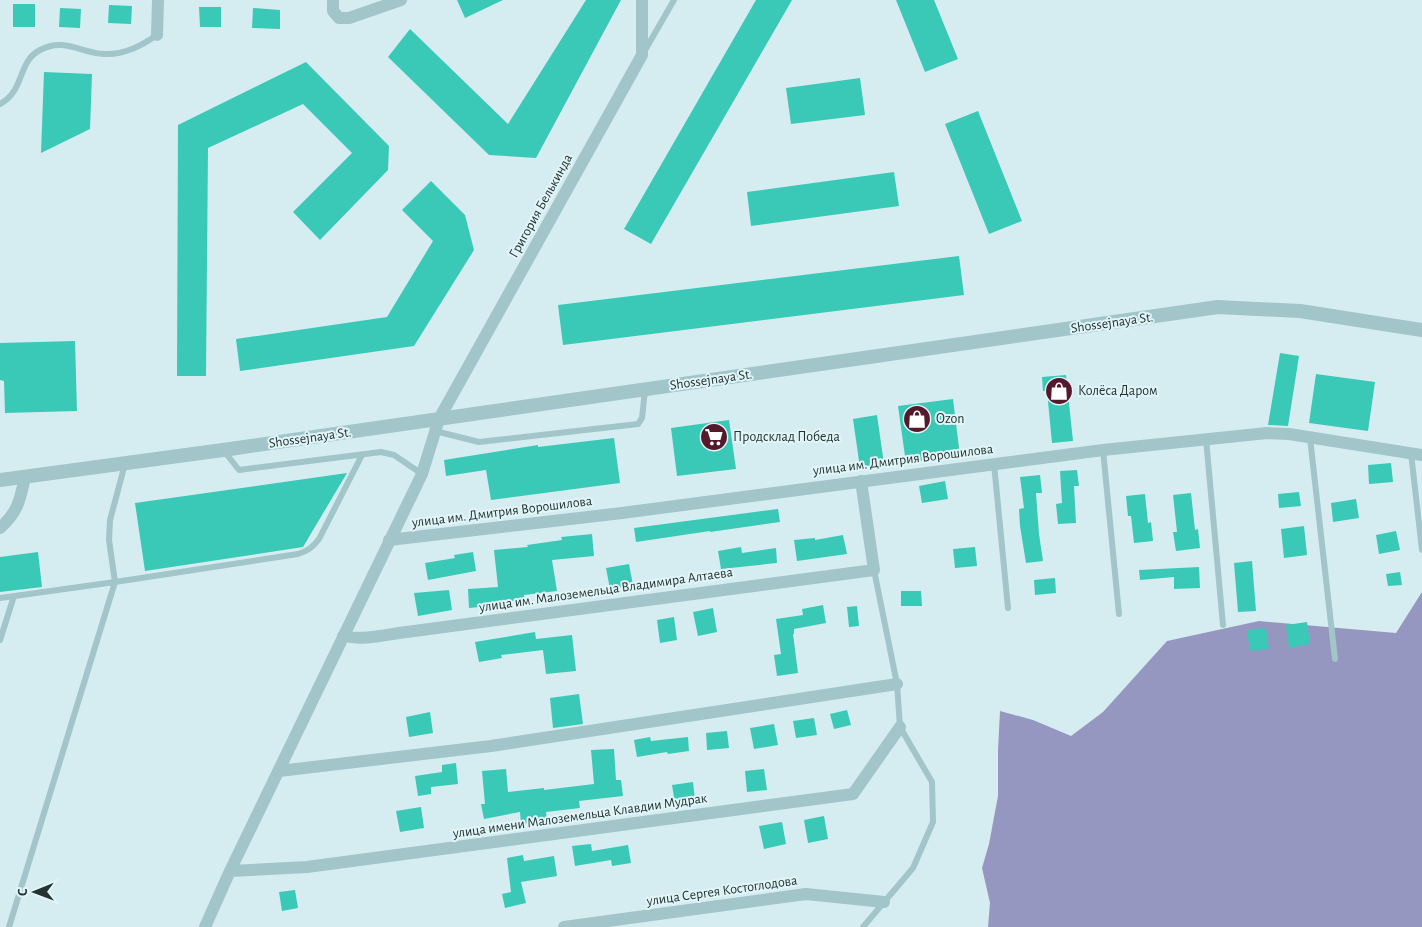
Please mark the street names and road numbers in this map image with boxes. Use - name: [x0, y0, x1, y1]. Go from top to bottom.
- street label: Григория Белькинда: [507, 151, 576, 260]
- street label: Shossejnaya St.: [1070, 310, 1154, 336]
- street label: Shossejnaya St.: [669, 367, 753, 393]
- street label: Shossejnaya St.: [268, 425, 352, 451]
- street label: улица им. Дмитрия Ворошилова: [811, 442, 994, 478]
- street label: улица им. Дмитрия Ворошилова: [410, 494, 593, 530]
- street label: улица им. Малоземельца Владимира Алтаева: [477, 565, 734, 615]
- street label: улица имени Малоземельца Клавдии Мудрак: [451, 791, 709, 841]
- street label: улица Сергея Костоглодова: [645, 873, 799, 909]

